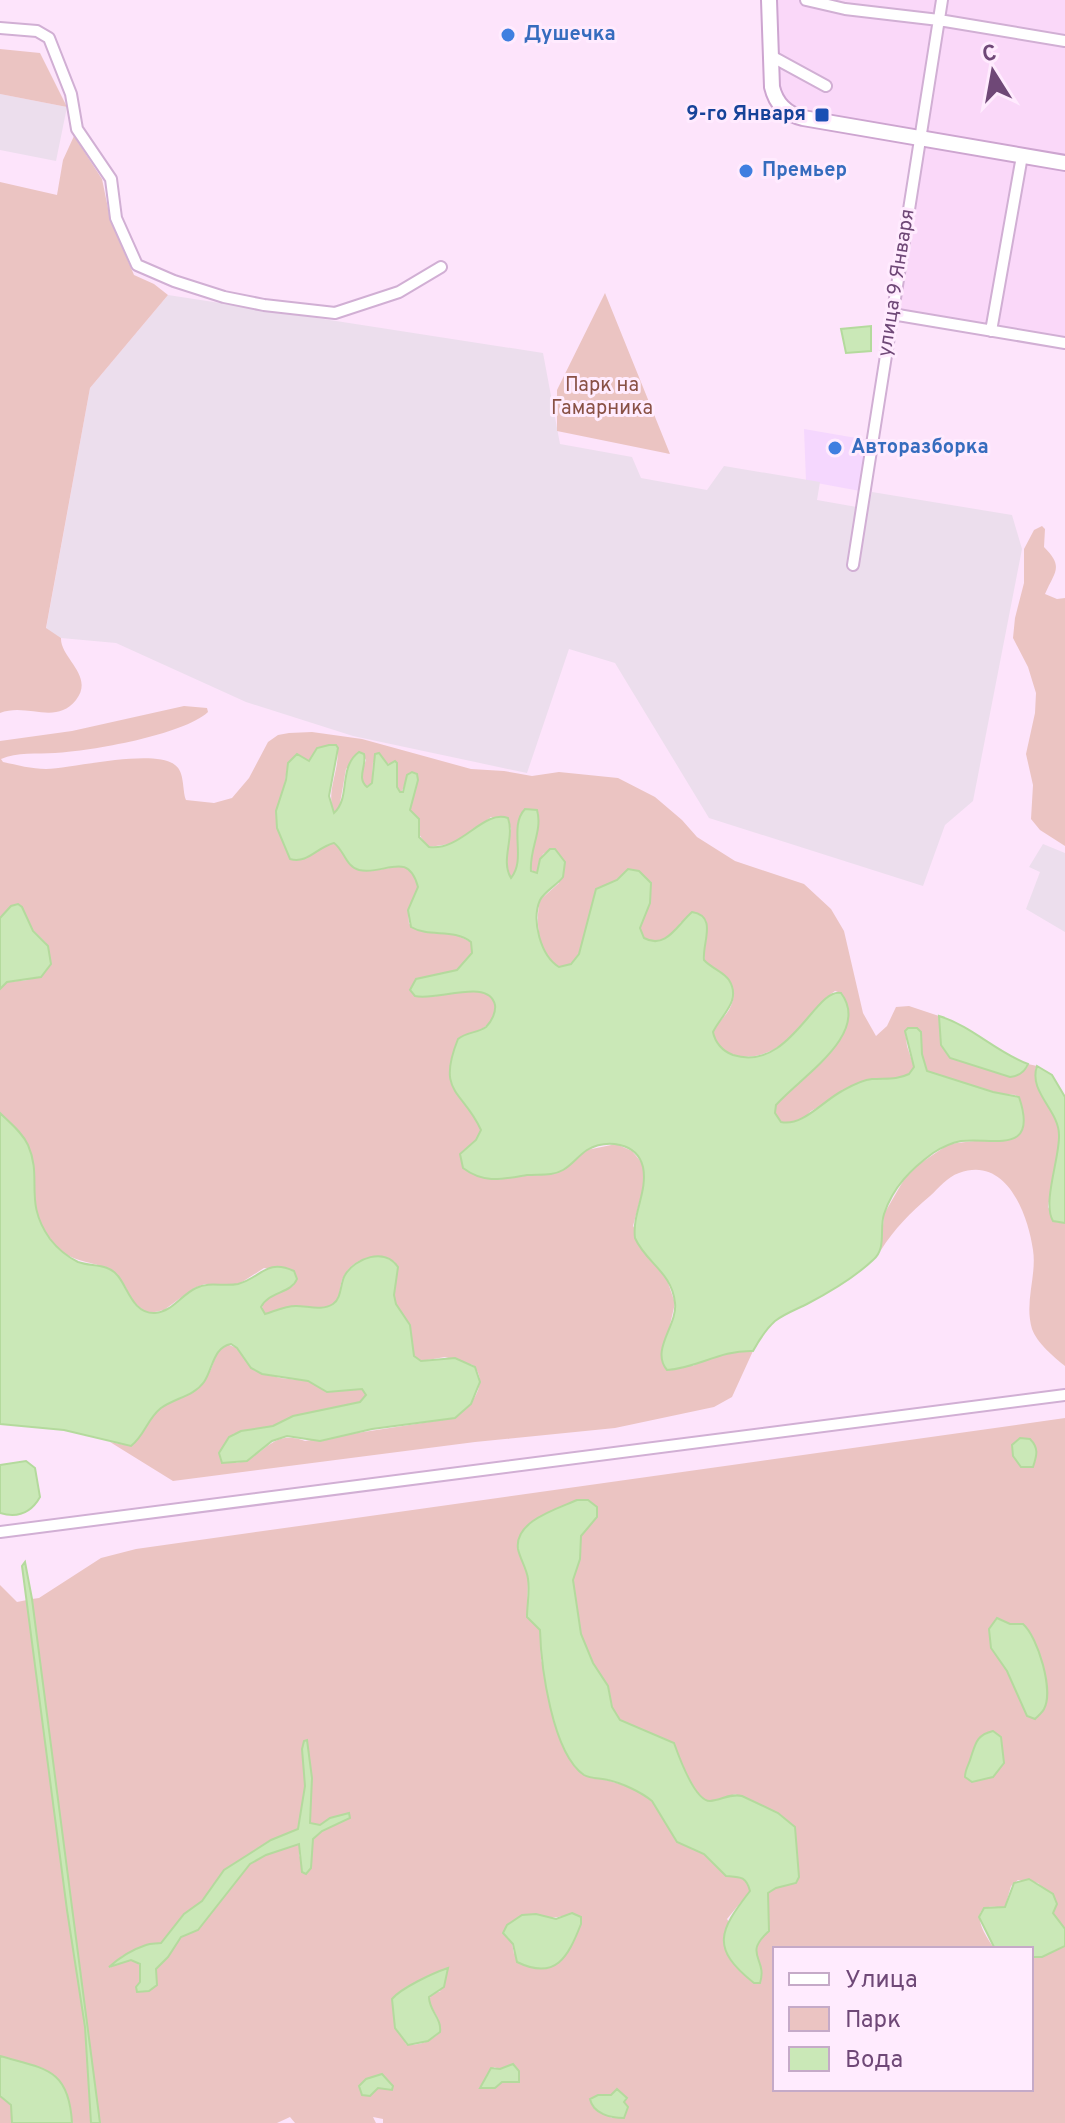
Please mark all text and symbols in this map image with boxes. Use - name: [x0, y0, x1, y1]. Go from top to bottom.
- place label: Душечка: [524, 22, 616, 48]
- marker: Душечка: [499, 26, 517, 44]
- north arrow: [953, 32, 1033, 112]
- text: С: [980, 40, 999, 69]
- place label: 9-го Января: [686, 102, 806, 128]
- marker: 9-го Января: [813, 106, 831, 124]
- place label: Премьер: [762, 158, 847, 184]
- marker: Премьер: [737, 162, 755, 180]
- street label: улица 9 Января: [872, 207, 922, 359]
- park label: Парк на Гамарника: [551, 373, 653, 422]
- place label: Авторазборка: [851, 435, 989, 461]
- marker: Авторазборка: [826, 439, 844, 457]
- legend: [773, 1947, 1033, 2091]
- text: Улица: [845, 1966, 918, 1996]
- text: Парк: [845, 2006, 901, 2036]
- text: Вода: [845, 2046, 903, 2076]

